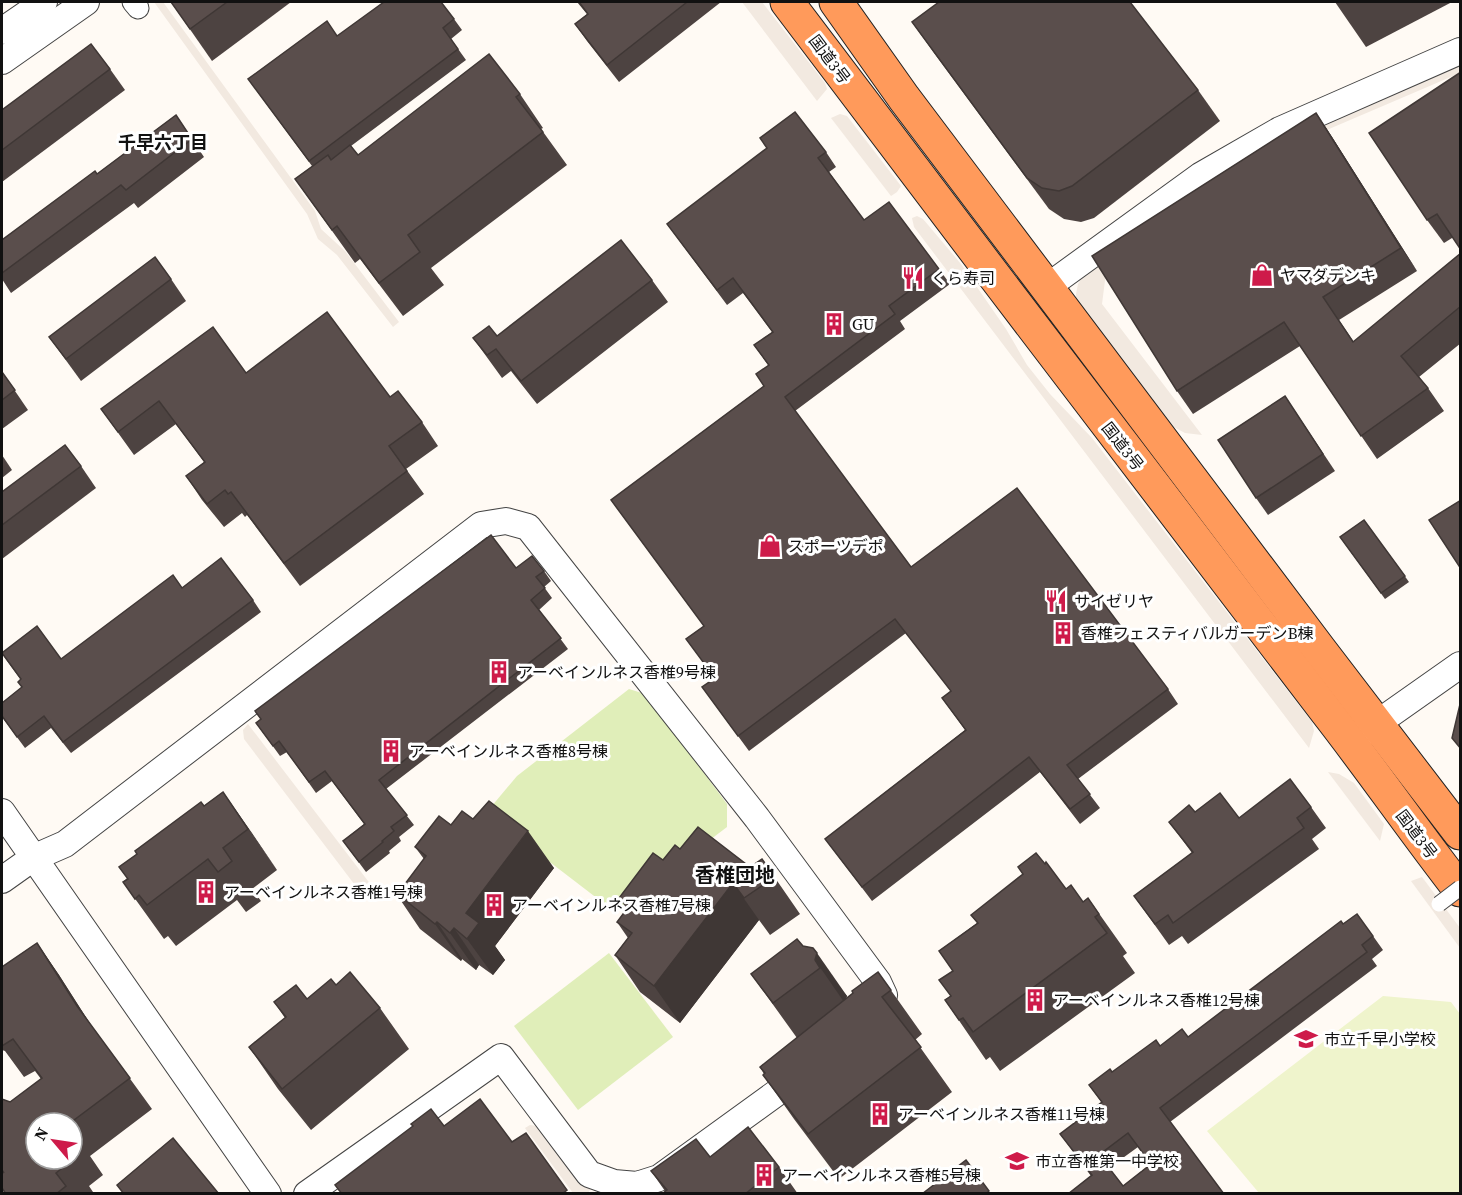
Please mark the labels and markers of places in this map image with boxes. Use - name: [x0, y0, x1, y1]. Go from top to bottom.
- shop icon: ヤマダデンキ: [1249, 262, 1275, 288]
- place label: ヤマダデンキ: [1280, 264, 1376, 286]
- restaurant icon: くら寿司: [900, 265, 926, 291]
- place label: くら寿司: [931, 267, 995, 289]
- building icon: GU: [821, 311, 847, 337]
- place label: GU: [852, 313, 875, 335]
- shop icon: スポーツデポ: [757, 533, 783, 559]
- place label: スポーツデポ: [788, 535, 884, 557]
- restaurant icon: サイゼリヤ: [1043, 588, 1069, 614]
- place label: サイゼリヤ: [1074, 590, 1154, 612]
- building icon: 香椎フェスティバルガーデンB棟: [1050, 620, 1076, 646]
- place label: 香椎フェスティバルガーデンB棟: [1081, 622, 1314, 644]
- building icon: アーベインルネス香椎9号棟: [486, 659, 512, 685]
- place label: アーベインルネス香椎9号棟: [517, 661, 716, 683]
- building icon: アーベインルネス香椎8号棟: [378, 738, 404, 764]
- place label: アーベインルネス香椎8号棟: [409, 740, 608, 762]
- building icon: アーベインルネス香椎1号棟: [193, 879, 219, 905]
- place label: アーベインルネス香椎1号棟: [224, 881, 423, 903]
- building icon: アーベインルネス香椎7号棟: [481, 892, 507, 918]
- place label: アーベインルネス香椎7号棟: [512, 894, 711, 916]
- building icon: アーベインルネス香椎12号棟: [1022, 987, 1048, 1013]
- place label: アーベインルネス香椎12号棟: [1053, 989, 1260, 1011]
- school or university icon: 市立千早小学校: [1293, 1026, 1319, 1052]
- place label: 市立千早小学校: [1324, 1028, 1436, 1050]
- building icon: アーベインルネス香椎11号棟: [867, 1101, 893, 1127]
- place label: アーベインルネス香椎11号棟: [898, 1103, 1105, 1125]
- school or university icon: 市立香椎第一中学校: [1004, 1148, 1030, 1174]
- place label: 市立香椎第一中学校: [1035, 1150, 1179, 1172]
- building icon: アーベインルネス香椎5号棟: [751, 1162, 777, 1188]
- place label: アーベインルネス香椎5号棟: [782, 1164, 981, 1186]

